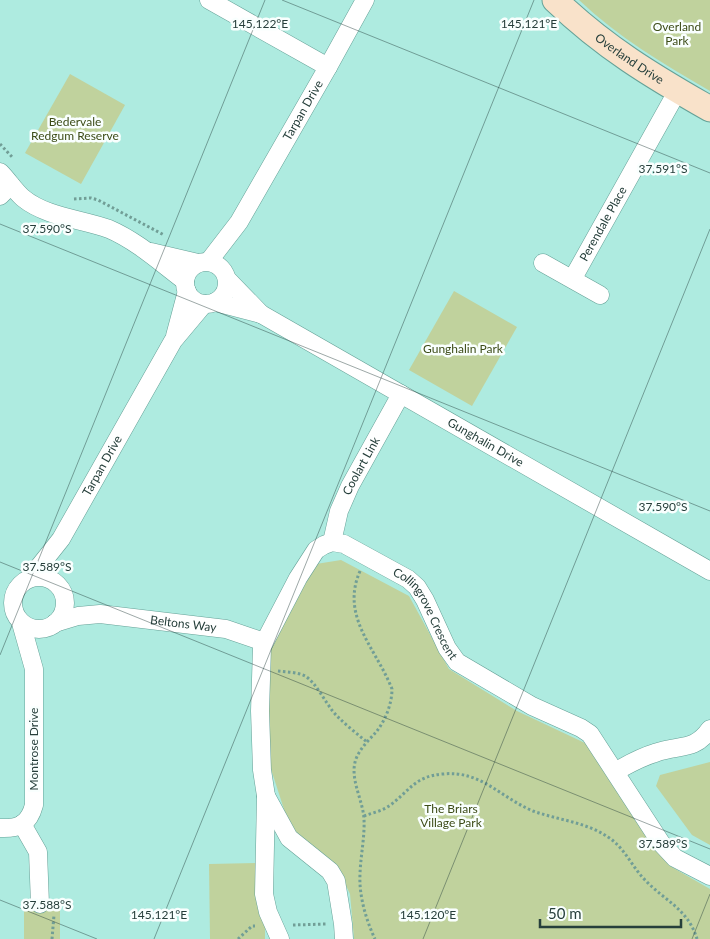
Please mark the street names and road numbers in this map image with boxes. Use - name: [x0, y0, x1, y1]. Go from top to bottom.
- street label: Overland Drive: [592, 30, 667, 87]
- street label: Tarpan Drive: [279, 77, 326, 143]
- street label: Perendale Place: [576, 184, 630, 264]
- street label: Gunghalin Drive: [445, 414, 526, 470]
- street label: Tarpan Drive: [79, 433, 125, 498]
- street label: Coolart Link: [339, 433, 383, 497]
- street label: Collingrove Crescent: [391, 564, 461, 663]
- street label: Beltons Way: [149, 612, 218, 635]
- street label: Montrose Drive: [26, 708, 41, 790]

